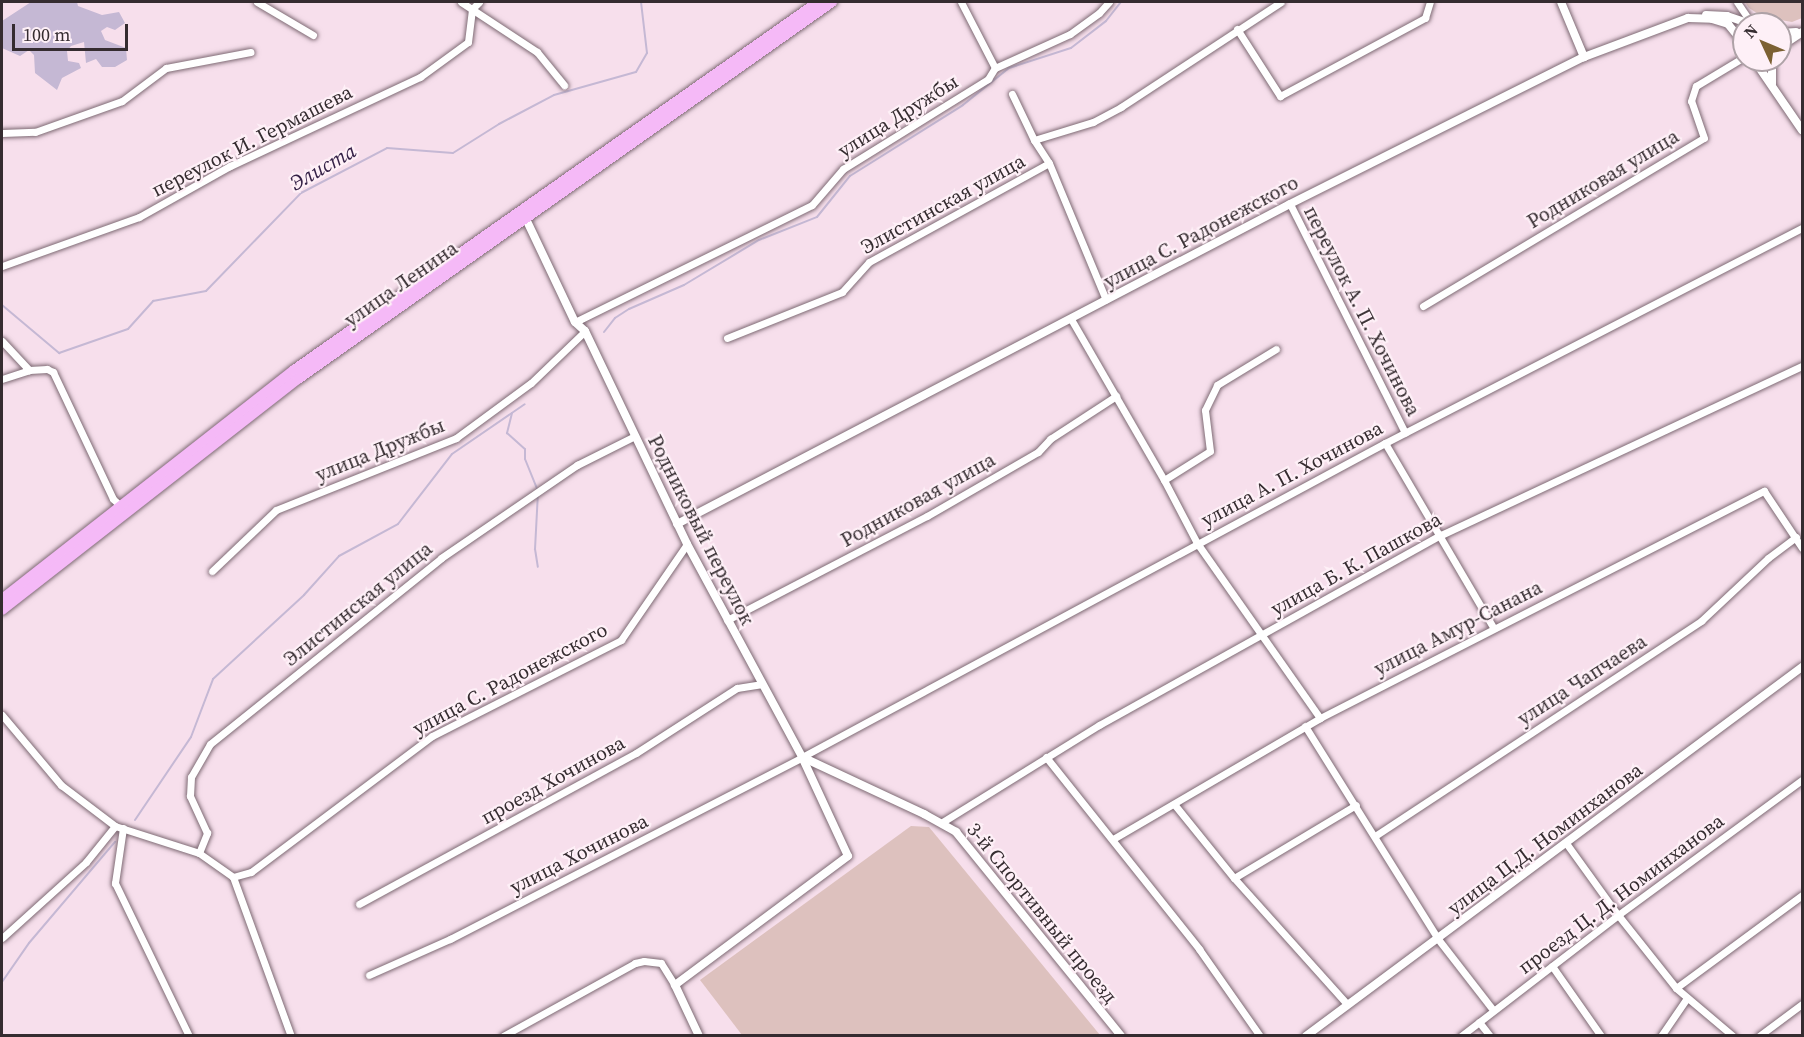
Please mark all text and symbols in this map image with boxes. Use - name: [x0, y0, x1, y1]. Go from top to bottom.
- scale bar: [15, 12, 130, 50]
- north arrow: [1732, 12, 1792, 72]
- text: N: [1739, 19, 1762, 43]
- text: 100 m: [23, 22, 70, 47]
- street label: улица Дружбы: [833, 69, 963, 163]
- street label: переулок И. Гермашева: [148, 80, 356, 202]
- street label: Родниковая улица: [1523, 124, 1683, 234]
- water label: Элиста: [285, 138, 361, 196]
- street label: Элистинская улица: [857, 149, 1029, 259]
- street label: улица С. Радонежского: [1099, 170, 1303, 294]
- street label: переулок А. П. Хочинова: [1299, 202, 1425, 420]
- street label: улица Ленина: [340, 236, 462, 332]
- street label: улица Дружбы: [312, 413, 448, 487]
- street label: улица А. П. Хочинова: [1197, 416, 1387, 532]
- street label: Родниковый переулок: [643, 431, 759, 629]
- street label: Родниковая улица: [837, 448, 999, 552]
- street label: улица Б. К. Пашкова: [1266, 507, 1446, 621]
- street label: Элистинская улица: [279, 537, 437, 671]
- street label: улица Амур-Санана: [1370, 575, 1546, 681]
- street label: улица С. Радонежского: [408, 617, 612, 741]
- street label: улица Чапчаева: [1513, 629, 1651, 731]
- street label: проезд Хочинова: [477, 731, 629, 829]
- street label: улица Ц.Д. Номинханова: [1443, 758, 1647, 920]
- street label: улица Хочинова: [506, 809, 652, 899]
- street label: проезд Ц. Д. Номинханова: [1513, 809, 1729, 979]
- street label: 3-й Спортивный проезд: [962, 818, 1122, 1008]

